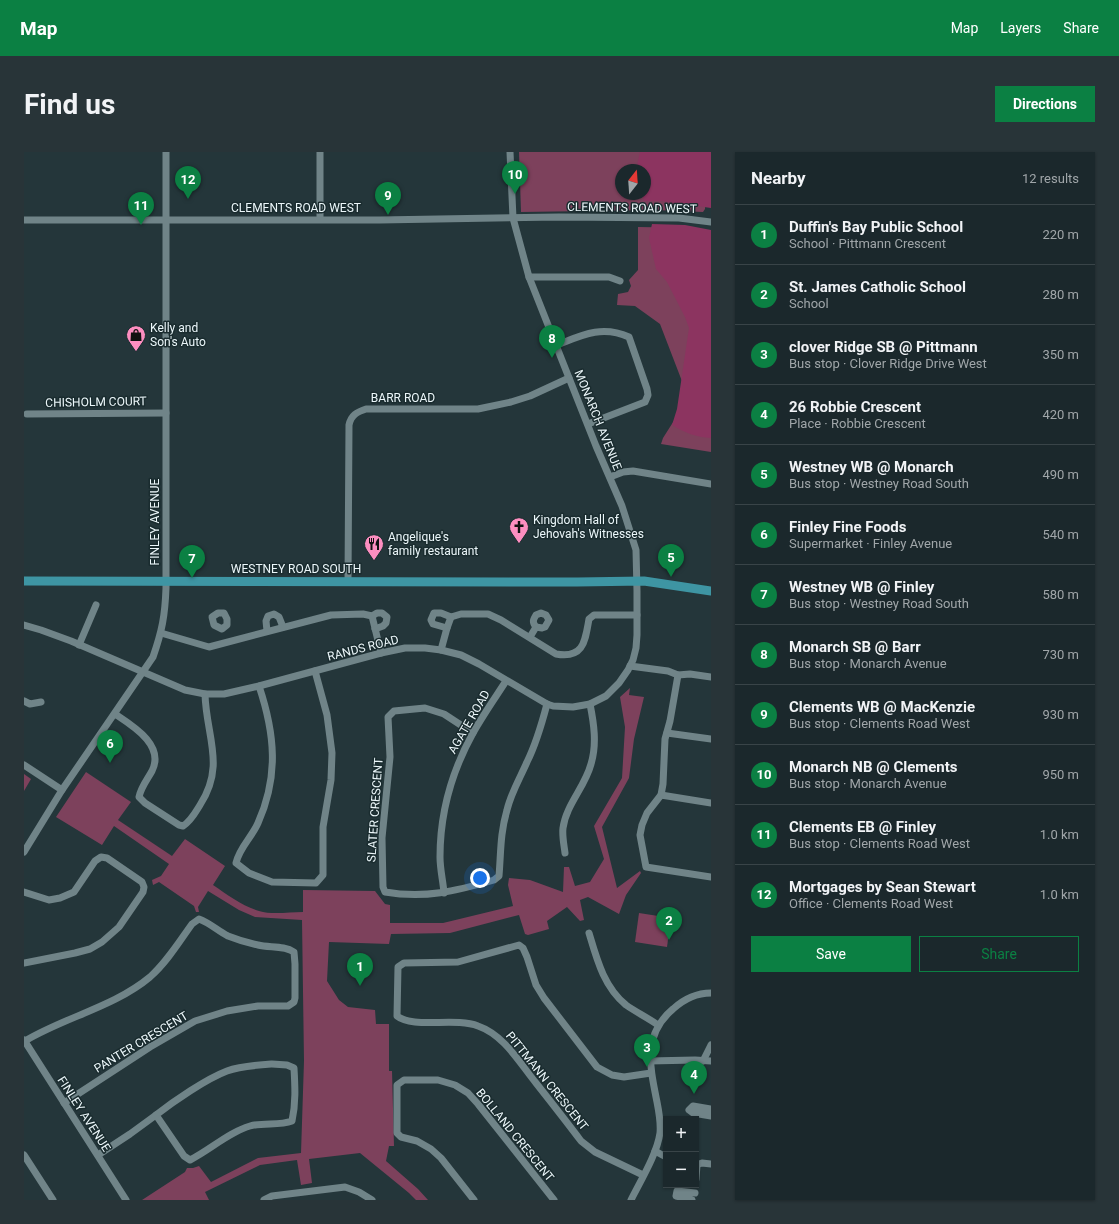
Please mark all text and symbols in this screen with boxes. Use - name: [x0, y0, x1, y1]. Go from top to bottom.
- text: Map: [20, 17, 58, 40]
- text: Map: [951, 20, 978, 36]
- text: Layers: [1000, 20, 1041, 36]
- text: Share: [1063, 20, 1099, 36]
- button: Directions: [995, 86, 1095, 122]
- text: Find us: [24, 88, 115, 121]
- pin: 10: [502, 161, 528, 194]
- north arrow: [615, 164, 651, 200]
- pin: 12: [175, 166, 201, 199]
- text: Nearby: [751, 168, 806, 188]
- text: 12 results: [1022, 171, 1079, 186]
- pin: 9: [375, 182, 401, 215]
- pin: 11: [128, 192, 154, 225]
- street label: CLEMENTS ROAD WEST: [567, 200, 697, 216]
- street label: CLEMENTS ROAD WEST: [231, 201, 361, 215]
- text: Duffin's Bay Public School: [789, 218, 963, 236]
- text: 1: [760, 227, 768, 242]
- text: 220 m: [1042, 227, 1079, 242]
- text: School · Pittmann Crescent: [789, 236, 946, 251]
- text: St. James Catholic School: [789, 278, 966, 296]
- text: 2: [760, 287, 768, 302]
- text: 280 m: [1042, 287, 1079, 302]
- text: School: [789, 296, 829, 311]
- place label: Kelly and Son's Auto: [150, 321, 206, 349]
- shop icon: Kelly and Son's Auto: [125, 324, 147, 352]
- pin: 8: [539, 325, 565, 358]
- text: clover Ridge SB @ Pittmann: [789, 338, 978, 356]
- text: 3: [760, 347, 768, 362]
- text: 350 m: [1042, 347, 1079, 362]
- text: Bus stop · Clover Ridge Drive West: [789, 356, 987, 371]
- street label: MONARCH AVENUE: [571, 368, 625, 472]
- street label: BARR ROAD: [371, 391, 435, 405]
- street label: CHISHOLM COURT: [45, 394, 147, 410]
- text: 26 Robbie Crescent: [789, 398, 921, 416]
- text: 4: [760, 407, 768, 422]
- text: 420 m: [1042, 407, 1079, 422]
- text: Place · Robbie Crescent: [789, 416, 926, 431]
- text: Westney WB @ Monarch: [789, 458, 954, 476]
- text: 5: [760, 467, 768, 482]
- text: 490 m: [1042, 467, 1079, 482]
- text: Bus stop · Westney Road South: [789, 476, 969, 491]
- street label: FINLEY AVENUE: [148, 478, 162, 565]
- place label: Kingdom Hall of Jehovah's Witnesses: [533, 513, 644, 541]
- church icon: Kingdom Hall of Jehovah's Witnesses: [508, 516, 530, 544]
- text: Finley Fine Foods: [789, 518, 906, 536]
- text: 6: [760, 527, 768, 542]
- text: 540 m: [1042, 527, 1079, 542]
- place label: Angelique's family restaurant: [388, 530, 478, 558]
- restaurant icon: Angelique's family restaurant: [363, 533, 385, 561]
- text: Supermarket · Finley Avenue: [789, 536, 952, 551]
- pin: 5: [658, 544, 684, 577]
- pin: 7: [179, 545, 205, 578]
- street label: WESTNEY ROAD SOUTH: [231, 562, 361, 576]
- text: Westney WB @ Finley: [789, 578, 934, 596]
- text: 7: [760, 587, 768, 602]
- text: 580 m: [1042, 587, 1079, 602]
- text: Bus stop · Westney Road South: [789, 596, 969, 611]
- street label: RANDS ROAD: [326, 632, 400, 664]
- text: Monarch SB @ Barr: [789, 638, 921, 656]
- text: 8: [760, 647, 768, 662]
- text: 730 m: [1042, 647, 1079, 662]
- text: Bus stop · Monarch Avenue: [789, 656, 947, 671]
- street label: AGATE ROAD: [445, 688, 493, 756]
- text: Clements WB @ MacKenzie: [789, 698, 975, 716]
- text: 9: [760, 707, 768, 722]
- text: 930 m: [1042, 707, 1079, 722]
- text: Bus stop · Clements Road West: [789, 716, 970, 731]
- pin: 6: [97, 730, 123, 763]
- street label: SLATER CRESCENT: [364, 757, 386, 863]
- text: Monarch NB @ Clements: [789, 758, 958, 776]
- text: 10: [757, 767, 771, 782]
- text: 950 m: [1042, 767, 1079, 782]
- text: Bus stop · Monarch Avenue: [789, 776, 947, 791]
- text: Clements EB @ Finley: [789, 818, 936, 836]
- text: 11: [757, 827, 771, 842]
- text: 1.0 km: [1040, 827, 1079, 842]
- text: Bus stop · Clements Road West: [789, 836, 970, 851]
- your location: [470, 868, 490, 888]
- text: Mortgages by Sean Stewart: [789, 878, 976, 896]
- text: 12: [757, 887, 771, 902]
- text: 1.0 km: [1040, 887, 1079, 902]
- text: Office · Clements Road West: [789, 896, 953, 911]
- pin: 2: [656, 907, 682, 940]
- button: Save: [751, 936, 911, 972]
- button: Share: [919, 936, 1079, 972]
- pin: 1: [347, 953, 373, 986]
- street label: PANTER CRESCENT: [92, 1009, 190, 1075]
- street label: PITTMANN CRESCENT: [503, 1029, 591, 1133]
- pin: 3: [634, 1034, 660, 1067]
- pin: 4: [681, 1061, 707, 1094]
- street label: FINLEY AVENUE: [54, 1074, 114, 1154]
- street label: BOLLAND CRESCENT: [473, 1086, 557, 1184]
- map controls: [663, 1116, 699, 1188]
- button: +: [663, 1116, 699, 1152]
- button: −: [663, 1152, 699, 1188]

